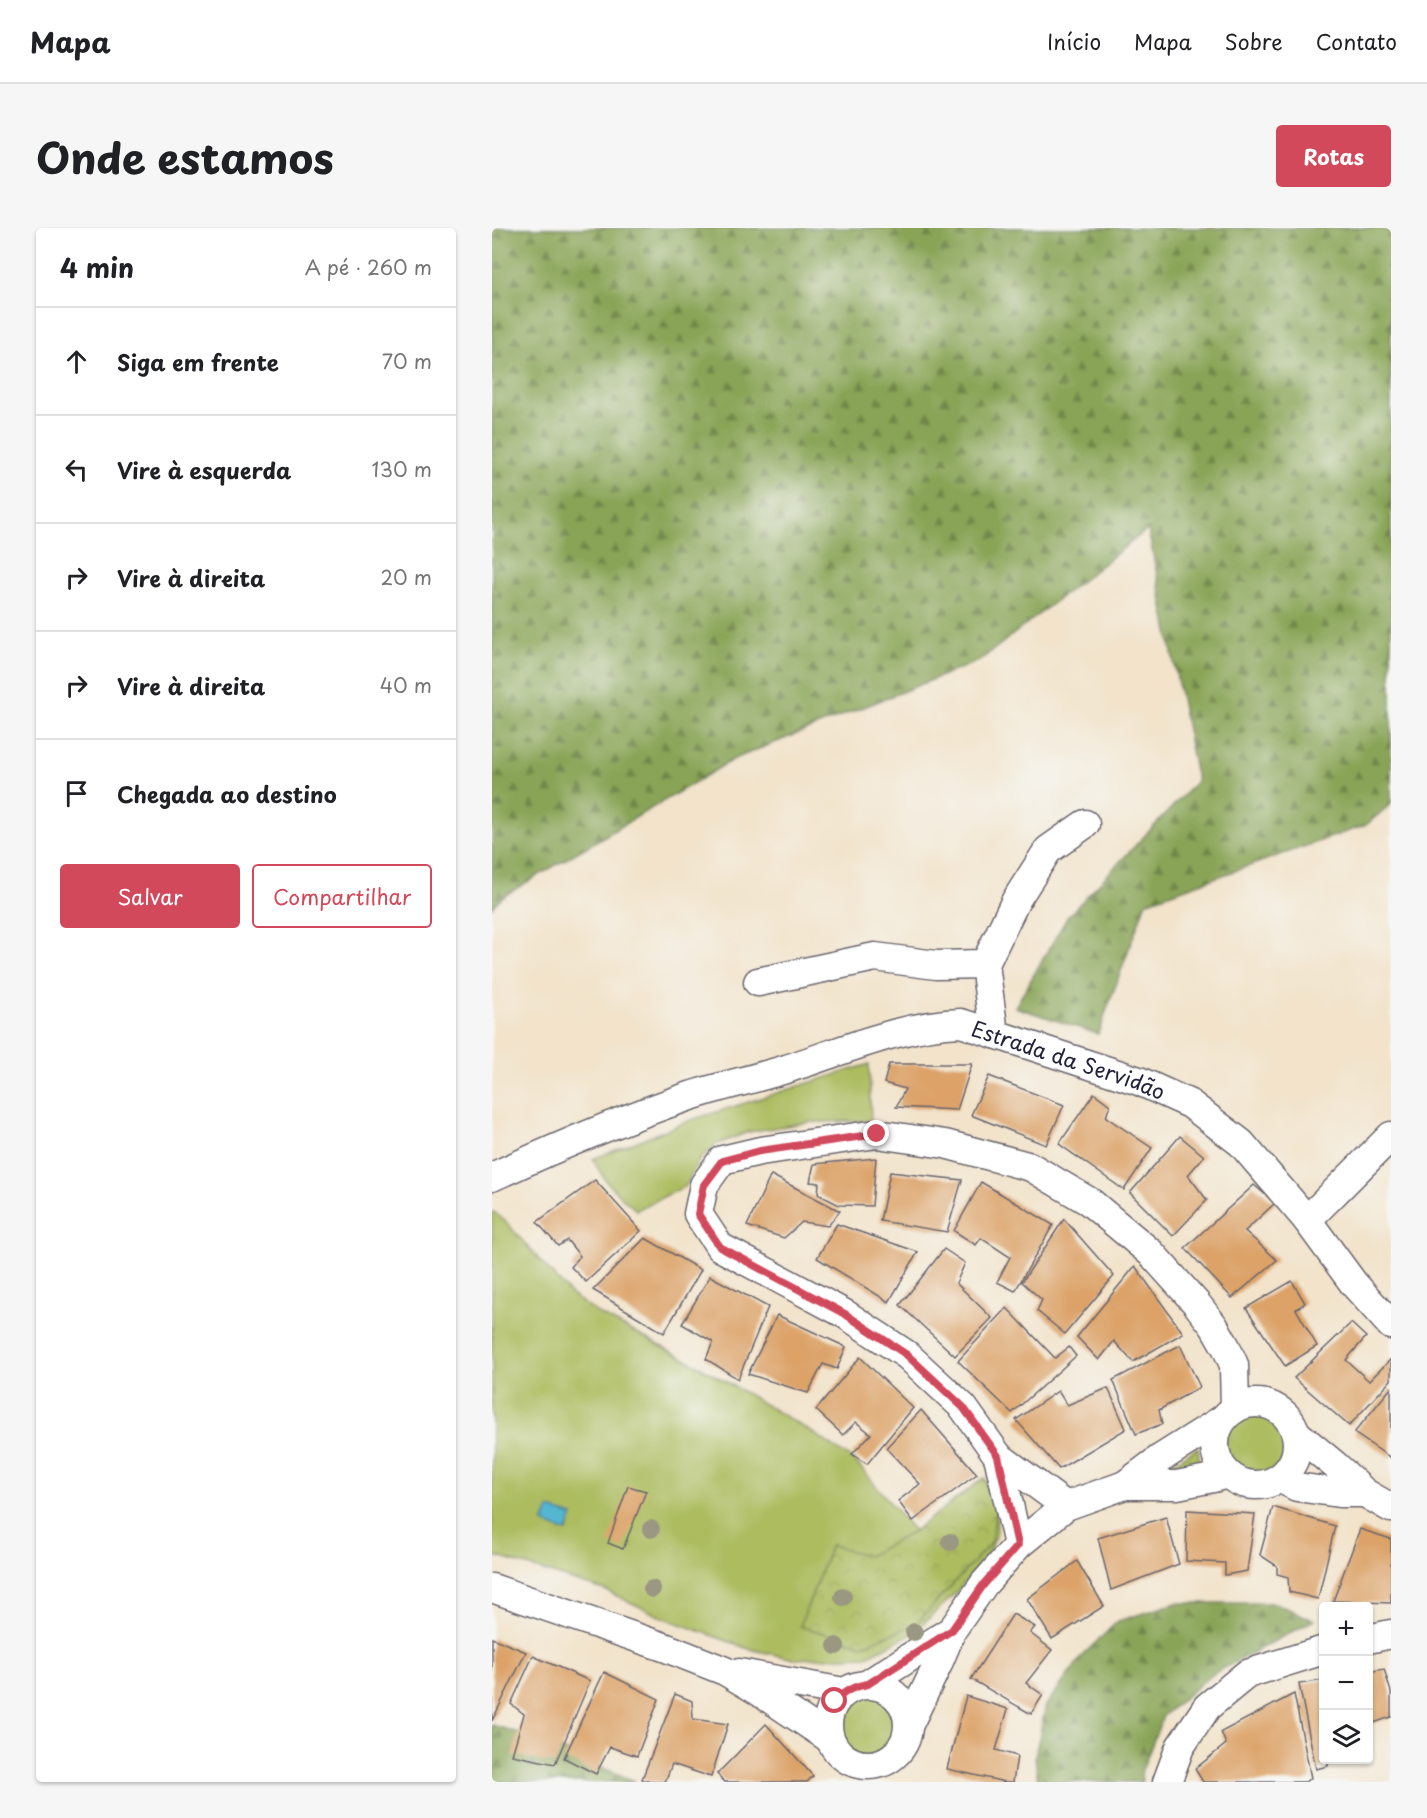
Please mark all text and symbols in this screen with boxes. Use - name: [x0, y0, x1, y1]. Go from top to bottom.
- text: Mapa: [30, 20, 111, 63]
- text: Início: [1047, 25, 1101, 57]
- text: Mapa: [1134, 25, 1192, 57]
- text: Sobre: [1225, 25, 1283, 57]
- text: Contato: [1316, 25, 1397, 57]
- text: Onde estamos: [36, 125, 334, 188]
- button: Rotas: [1276, 125, 1391, 187]
- text: 4 min: [60, 248, 134, 287]
- text: A pé · 260 m: [305, 252, 432, 282]
- icon: ahead: [60, 345, 93, 378]
- text: Siga em frente: [117, 345, 279, 378]
- text: 70 m: [382, 346, 432, 376]
- icon: left: [60, 453, 93, 486]
- text: Vire à esquerda: [117, 453, 291, 486]
- text: 130 m: [372, 454, 432, 484]
- icon: right: [60, 561, 93, 594]
- text: Vire à direita: [117, 561, 265, 594]
- text: 20 m: [380, 562, 432, 592]
- icon: right: [60, 669, 93, 702]
- text: Vire à direita: [117, 669, 265, 702]
- text: 40 m: [380, 670, 432, 700]
- icon: arrive: [60, 777, 93, 810]
- text: Chegada ao destino: [117, 777, 337, 810]
- button: Salvar: [60, 864, 240, 928]
- button: Compartilhar: [252, 864, 432, 928]
- street label: Estrada da Servidão: [968, 1012, 1171, 1107]
- route end: [863, 1120, 889, 1146]
- map controls: [1319, 1602, 1373, 1764]
- button: +: [1319, 1602, 1373, 1656]
- button: −: [1319, 1656, 1373, 1710]
- route start: [821, 1687, 847, 1713]
- button: layers: [1319, 1710, 1373, 1764]

